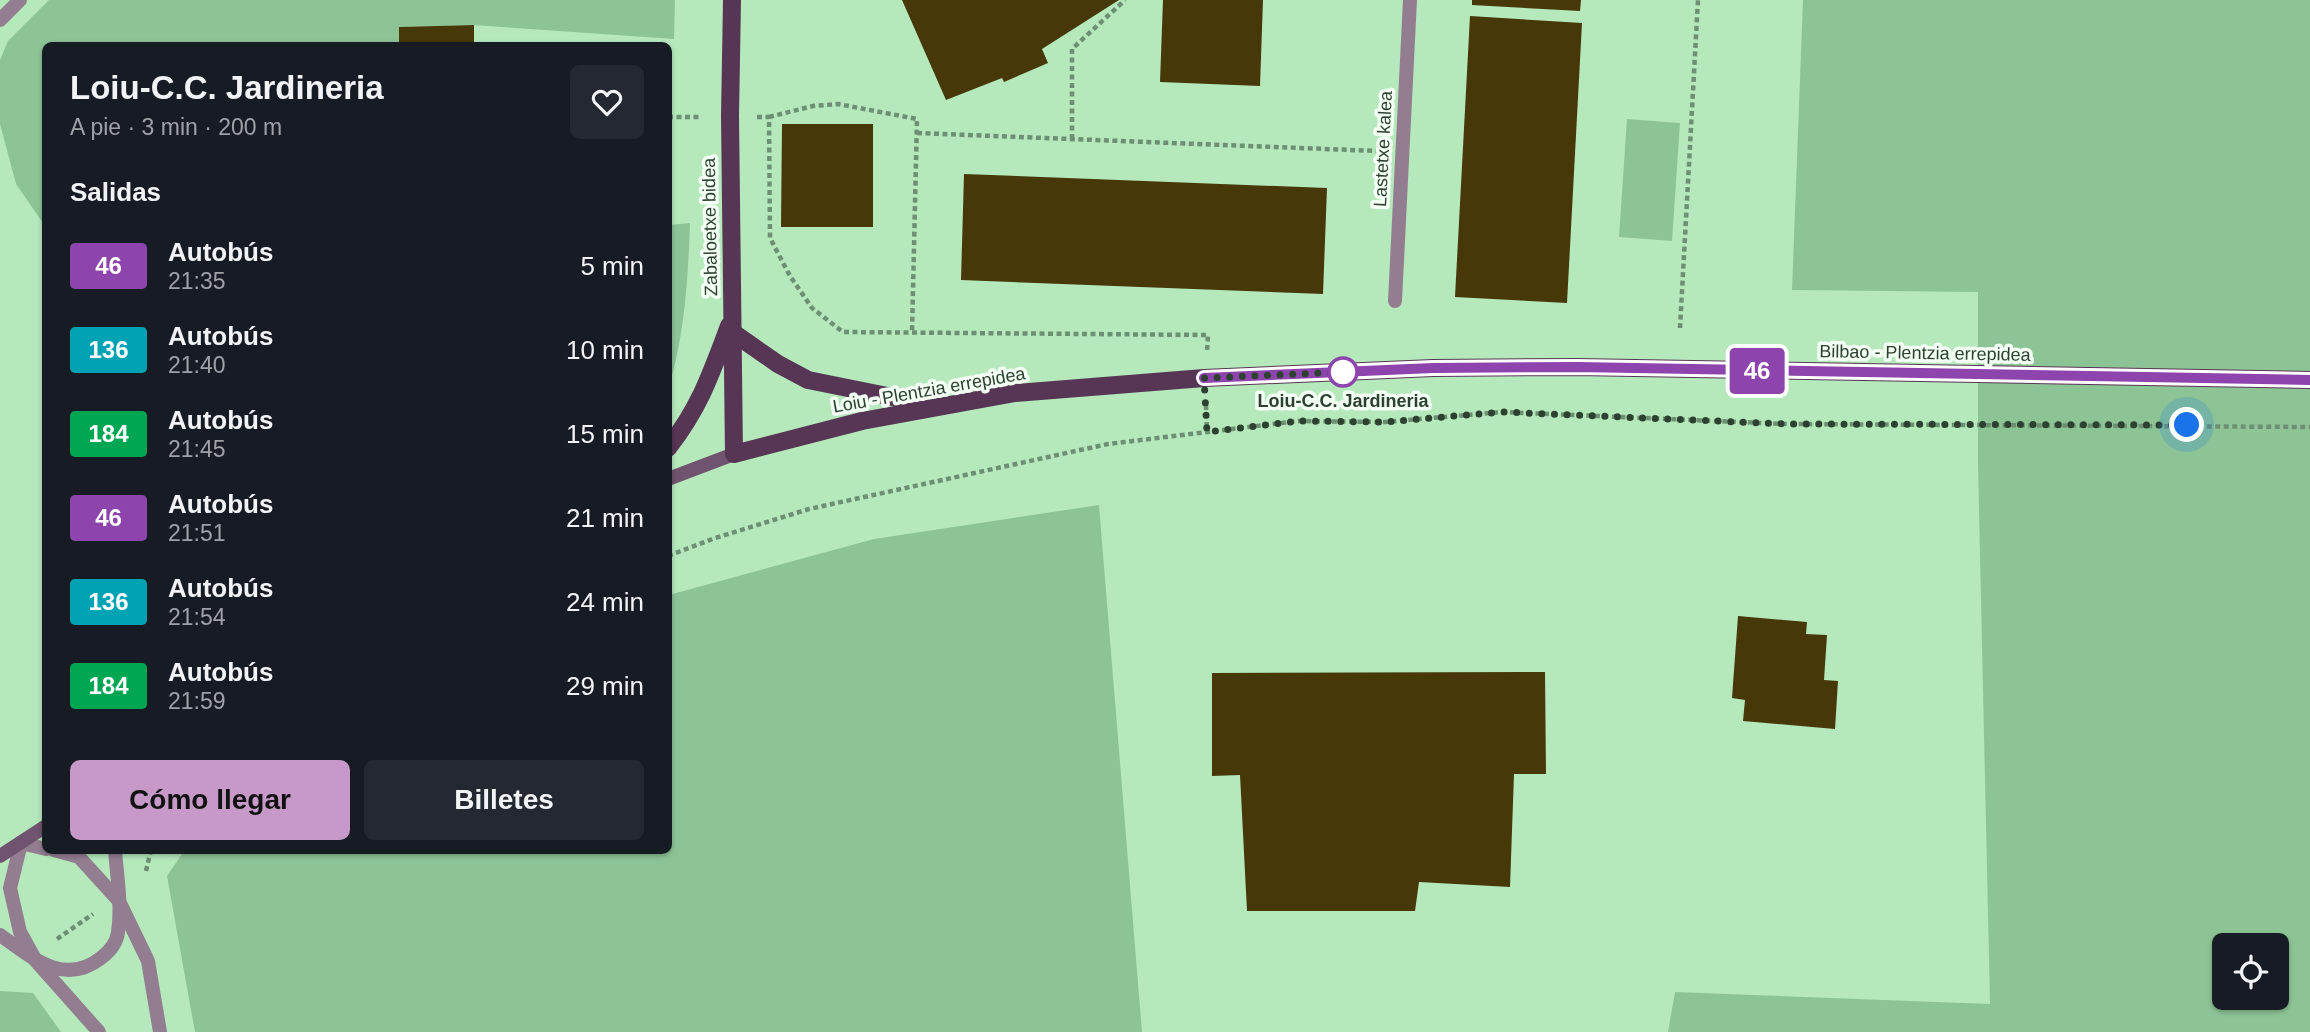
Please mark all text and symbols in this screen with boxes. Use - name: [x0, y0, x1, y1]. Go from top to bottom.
- button: heart: [570, 65, 644, 139]
- text: Loiu-C.C. Jardineria: [70, 69, 384, 106]
- street label: Lastetxe kalea: [1370, 90, 1396, 207]
- text: A pie · 3 min · 200 m: [70, 114, 282, 140]
- street label: Zabaloetxe bidea: [699, 157, 721, 296]
- text: Salidas: [70, 177, 161, 207]
- text: Autobús: [168, 237, 273, 267]
- text: 5 min: [580, 251, 644, 281]
- text: 46: [95, 252, 122, 279]
- text: 21:35: [168, 268, 226, 294]
- text: Autobús: [168, 321, 273, 351]
- text: 10 min: [566, 335, 644, 365]
- text: 136: [88, 336, 129, 363]
- street label: Bilbao - Plentzia errepidea: [1819, 341, 2032, 365]
- line badge: 46: [1726, 348, 1788, 394]
- text: 21:40: [168, 352, 226, 378]
- marker: Loiu-C.C. Jardineria: [1328, 357, 1358, 387]
- text: 46: [1744, 357, 1770, 384]
- street label: Loiu - Plentzia errepidea: [831, 363, 1028, 417]
- place label: Loiu-C.C. Jardineria: [1257, 391, 1430, 411]
- text: Autobús: [168, 405, 273, 435]
- your location: [2169, 407, 2204, 442]
- text: 15 min: [566, 419, 644, 449]
- text: 184: [88, 420, 129, 447]
- text: 21:45: [168, 436, 226, 462]
- text: Autobús: [168, 489, 273, 519]
- text: 21 min: [566, 503, 644, 533]
- text: 46: [95, 504, 122, 531]
- text: 21:51: [168, 520, 226, 546]
- text: Autobús: [168, 573, 273, 603]
- text: 24 min: [566, 587, 644, 617]
- text: 136: [88, 588, 129, 615]
- text: 21:54: [168, 604, 226, 630]
- text: Autobús: [168, 657, 273, 687]
- text: 29 min: [566, 671, 644, 701]
- text: 184: [88, 672, 129, 699]
- text: 21:59: [168, 688, 226, 714]
- button: Cómo llegar: [70, 760, 350, 840]
- button: Billetes: [364, 760, 644, 840]
- map controls: [2212, 933, 2289, 1010]
- button: locate: [2212, 933, 2289, 1010]

